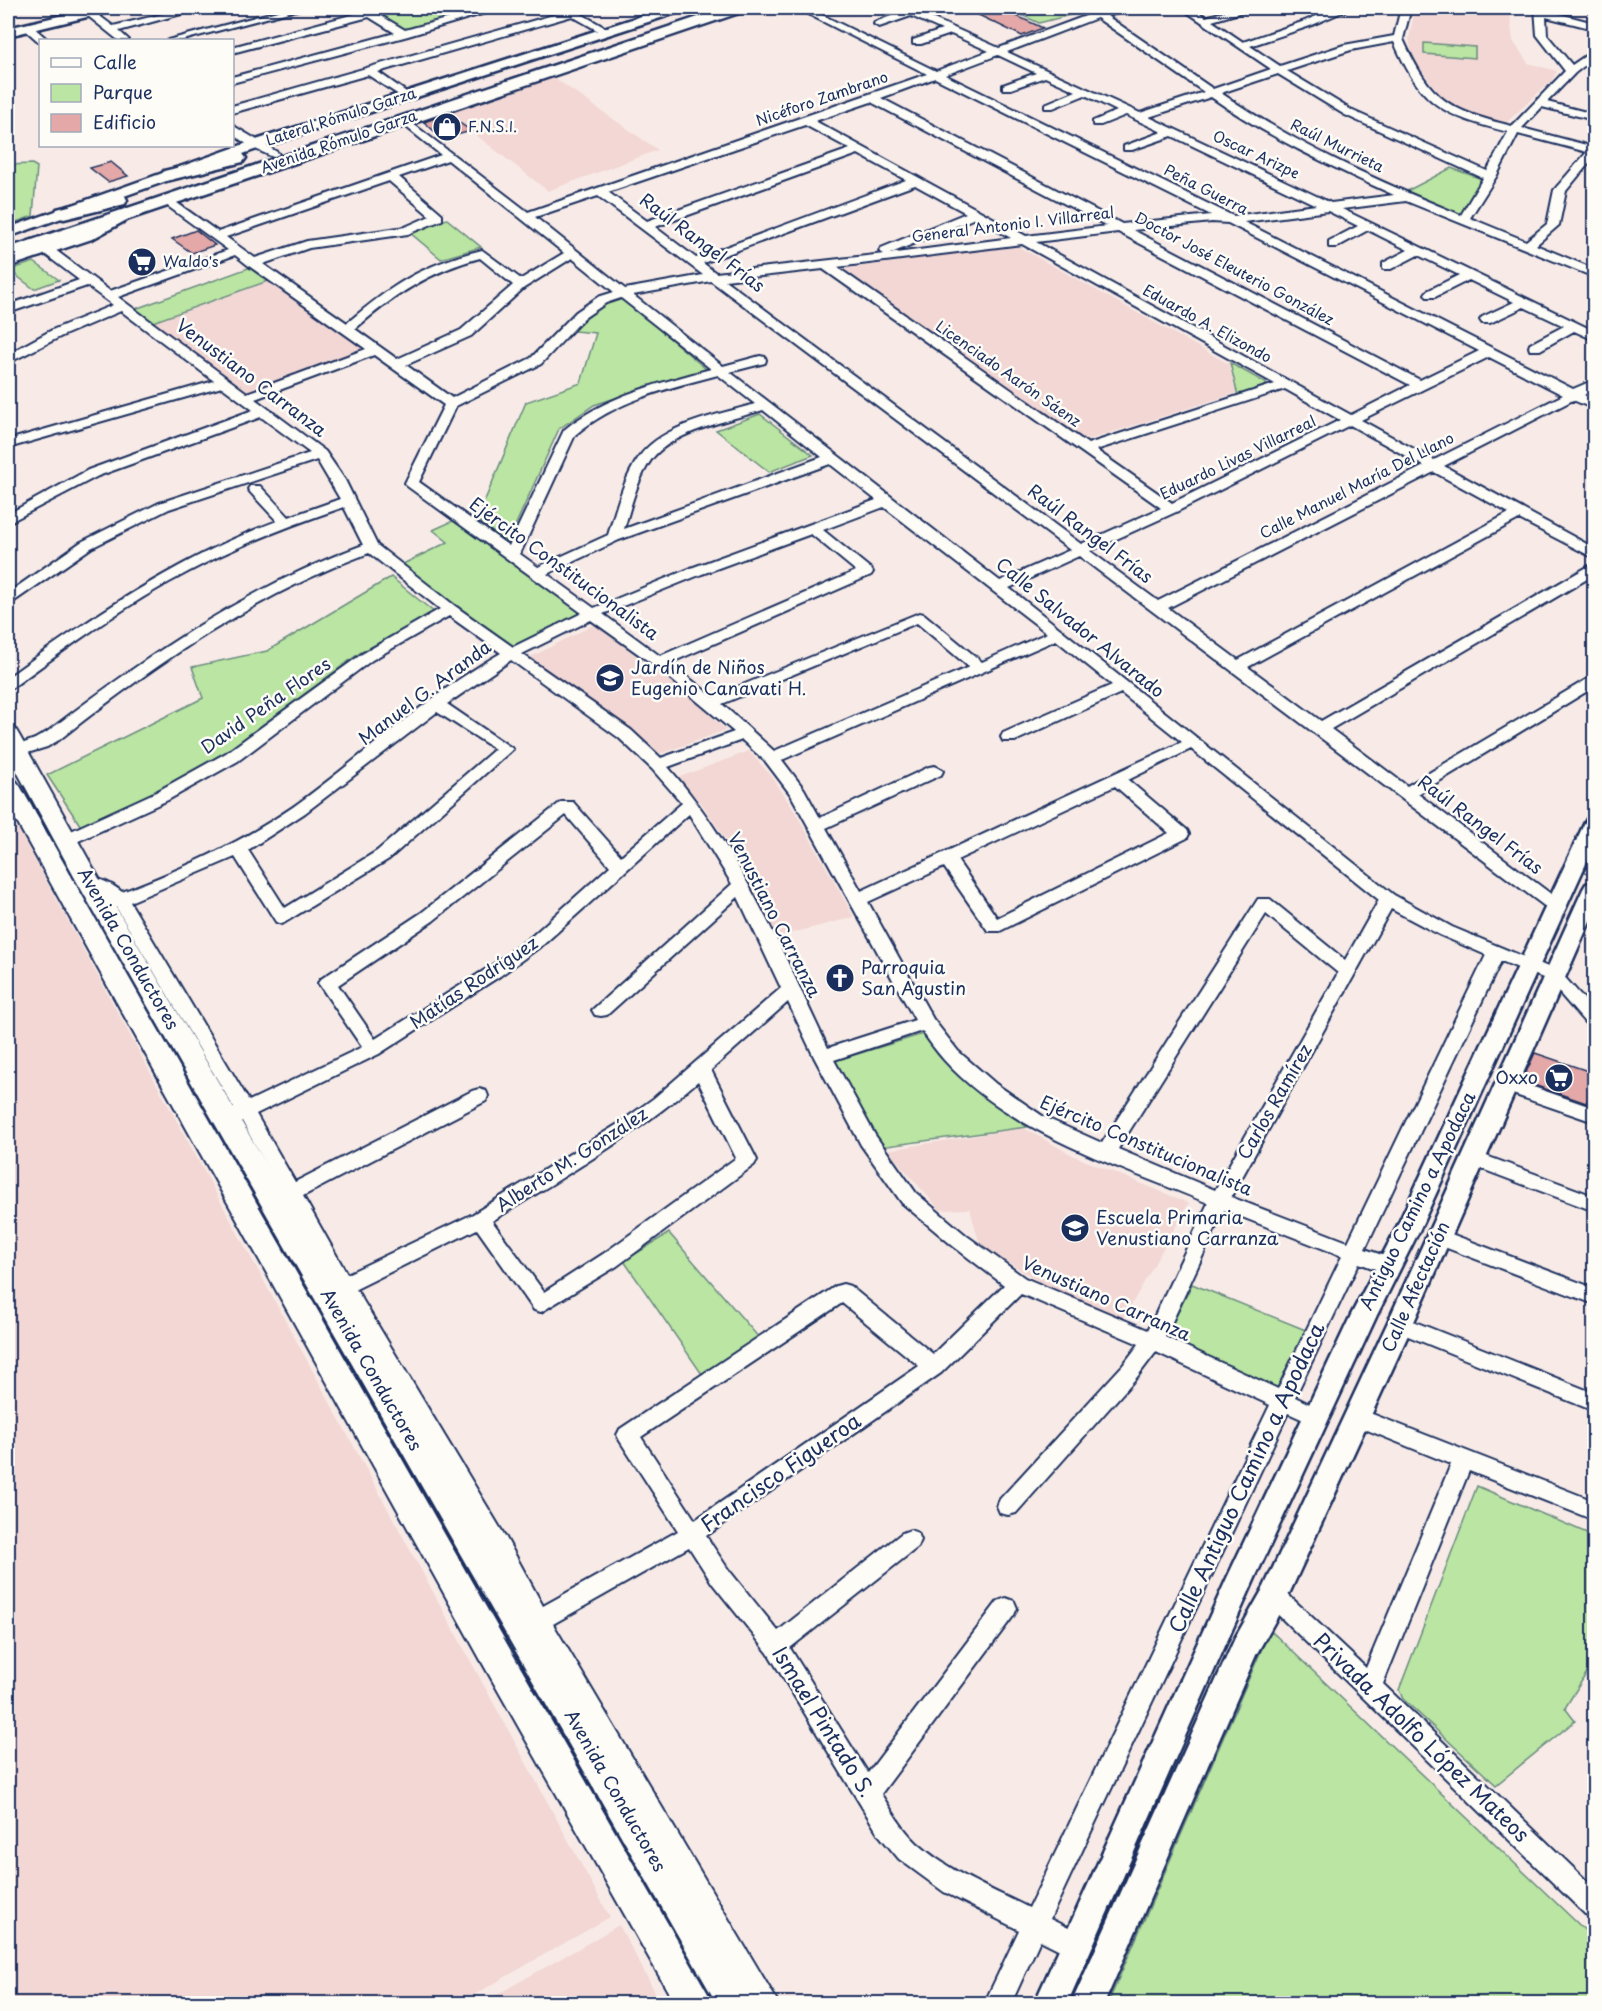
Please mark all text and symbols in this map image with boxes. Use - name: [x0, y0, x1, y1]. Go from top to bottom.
- legend: [39, 39, 234, 147]
- text: Calle: [93, 48, 137, 75]
- street label: Nicéforo Zambrano: [752, 64, 891, 131]
- text: Parque: [93, 78, 153, 105]
- street label: Lateral Rómulo Garza: [262, 80, 419, 151]
- street label: Avenida Rómulo Garza: [257, 103, 420, 178]
- text: Edificio: [93, 108, 156, 135]
- shop icon: F.N.S.I.: [431, 111, 463, 143]
- street label: Raúl Murrieta: [1287, 112, 1389, 178]
- place label: F.N.S.I.: [468, 114, 517, 137]
- street label: Oscar Arizpe: [1209, 123, 1304, 184]
- street label: Peña Guerra: [1161, 158, 1253, 220]
- street label: Raúl Rangel Frías: [635, 186, 771, 298]
- street label: General Antonio I. Villarreal: [910, 200, 1115, 247]
- street label: Doctor José Eleuterio González: [1131, 205, 1339, 330]
- supermarket icon: Waldo's: [126, 246, 158, 278]
- place label: Waldo's: [163, 249, 219, 272]
- street label: Eduardo A. Elizondo: [1139, 278, 1276, 368]
- street label: Venustiano Carranza: [171, 311, 333, 443]
- street label: Licenciado Aarón Sáenz: [932, 314, 1086, 432]
- street label: Eduardo Livas Villarreal: [1155, 409, 1319, 504]
- street label: Calle Manuel María Del Llano: [1255, 426, 1457, 544]
- street label: Raúl Rangel Frías: [1023, 477, 1159, 589]
- street label: Ejército Constitucionalista: [465, 490, 666, 646]
- street label: Calle Salvador Alvarado: [991, 550, 1171, 703]
- street label: Manuel G. Aranda: [352, 633, 496, 751]
- street label: David Peña Flores: [195, 650, 336, 760]
- place label: Jardín de Niños Eugenio Canavati H.: [631, 653, 807, 701]
- school or university icon: Jardín de Niños Eugenio Canavati H.: [594, 662, 626, 694]
- street label: Raúl Rangel Frías: [1413, 768, 1549, 880]
- street label: Venustiano Carranza: [722, 827, 829, 1002]
- street label: Avenida Conductores: [72, 862, 187, 1034]
- street label: Matías Rodríguez: [404, 929, 543, 1035]
- place label: Parroquia San Agustin: [861, 953, 966, 1001]
- church icon: Parroquia San Agustin: [824, 962, 856, 994]
- street label: Carlos Ramírez: [1230, 1038, 1318, 1164]
- supermarket icon: Oxxo: [1543, 1062, 1575, 1094]
- place label: Oxxo: [1495, 1063, 1538, 1090]
- street label: Antiguo Camino a Apodaca: [1352, 1086, 1482, 1314]
- street label: Ejército Constitucionalista: [1036, 1088, 1258, 1202]
- street label: Alberto M. González: [490, 1099, 652, 1218]
- place label: Escuela Primaria Venustiano Carranza: [1096, 1203, 1279, 1251]
- school or university icon: Escuela Primaria Venustiano Carranza: [1059, 1212, 1091, 1244]
- street label: Calle Afectación: [1374, 1217, 1456, 1356]
- street label: Venustiano Carranza: [1018, 1248, 1196, 1347]
- street label: Avenida Conductores: [315, 1283, 430, 1455]
- street label: Calle Antiguo Camino a Apodaca: [1159, 1316, 1332, 1638]
- street label: Francisco Figueroa: [693, 1403, 867, 1539]
- street label: Privada Adolfo López Mateos: [1307, 1624, 1538, 1849]
- street label: Ismael Pintado S.: [765, 1639, 884, 1803]
- street label: Avenida Conductores: [559, 1704, 674, 1876]

